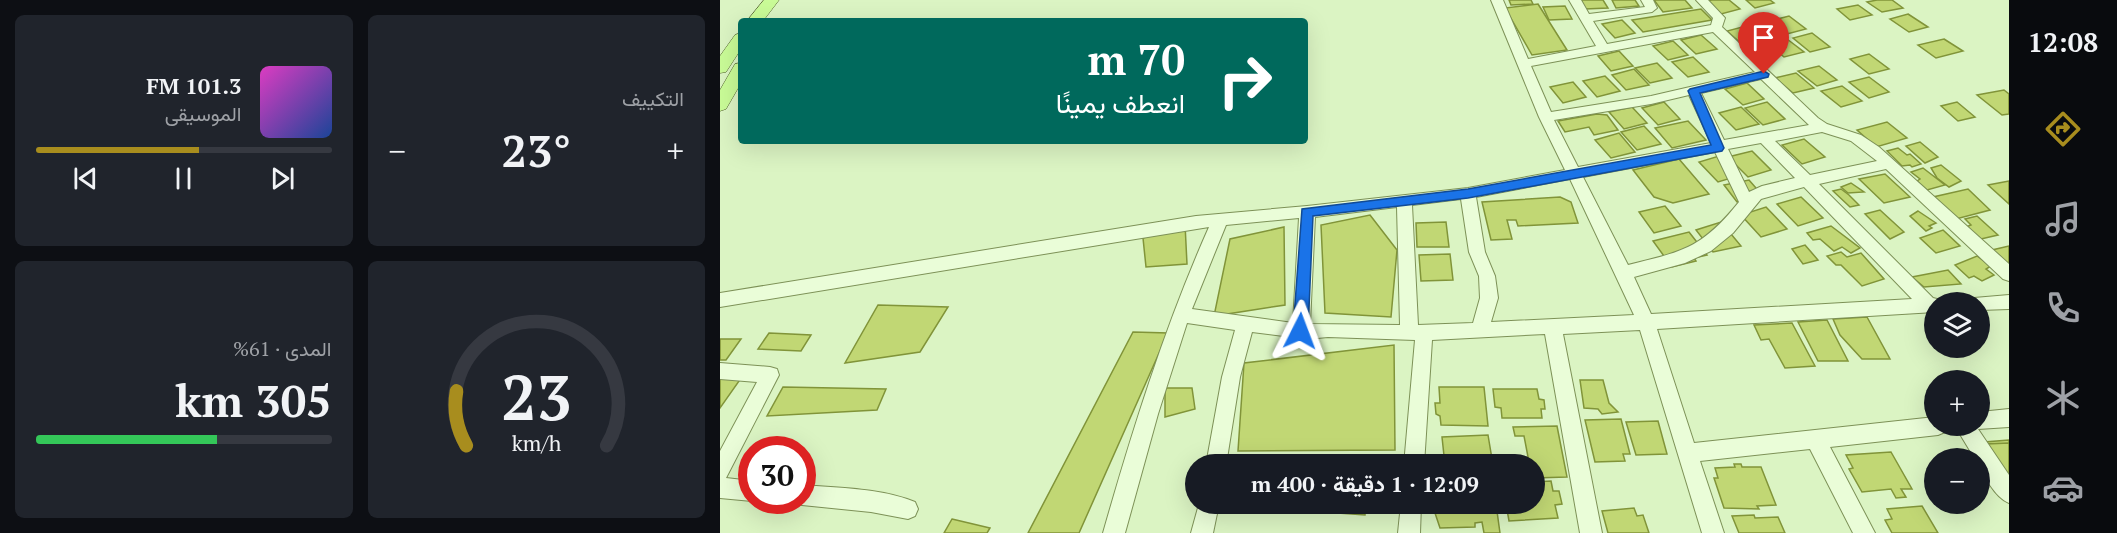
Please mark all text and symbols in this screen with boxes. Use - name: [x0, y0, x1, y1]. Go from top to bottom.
- pin: [1738, 12, 1789, 74]
- icon: arrive: [1747, 21, 1780, 54]
- text: 12:08: [2028, 24, 2098, 60]
- text: 70 m: [1087, 31, 1185, 87]
- icon: right: [1206, 42, 1284, 120]
- text: 101.3 FM: [146, 71, 242, 100]
- text: التكييف: [622, 85, 684, 112]
- text: انعطف يمينًا: [1056, 85, 1185, 121]
- text: الموسيقى: [165, 100, 242, 127]
- icon: directions: [2042, 108, 2084, 150]
- text: 23°: [502, 120, 571, 180]
- text: −: [389, 129, 406, 172]
- text: +: [666, 129, 684, 172]
- icon: previous: [69, 162, 102, 195]
- icon: pause: [167, 162, 200, 195]
- icon: next: [266, 162, 299, 195]
- icon: music: [2042, 198, 2084, 240]
- icon: phone: [2042, 287, 2084, 329]
- map controls: [1924, 292, 1990, 514]
- button: layers: [1924, 292, 1990, 358]
- position arrow: [1268, 299, 1332, 363]
- text: المدى · 61%: [233, 335, 332, 362]
- text: 23: [501, 355, 572, 438]
- text: 305 km: [175, 370, 332, 430]
- button: +: [1924, 370, 1990, 436]
- icon: climate: [2042, 377, 2084, 419]
- text: km/h: [511, 430, 561, 458]
- speed limit sign: 30: [738, 436, 816, 514]
- button: −: [1924, 448, 1990, 514]
- icon: car: [2042, 467, 2084, 509]
- text: 12:09 · 1 دقيقة · 400 m: [1251, 469, 1479, 498]

